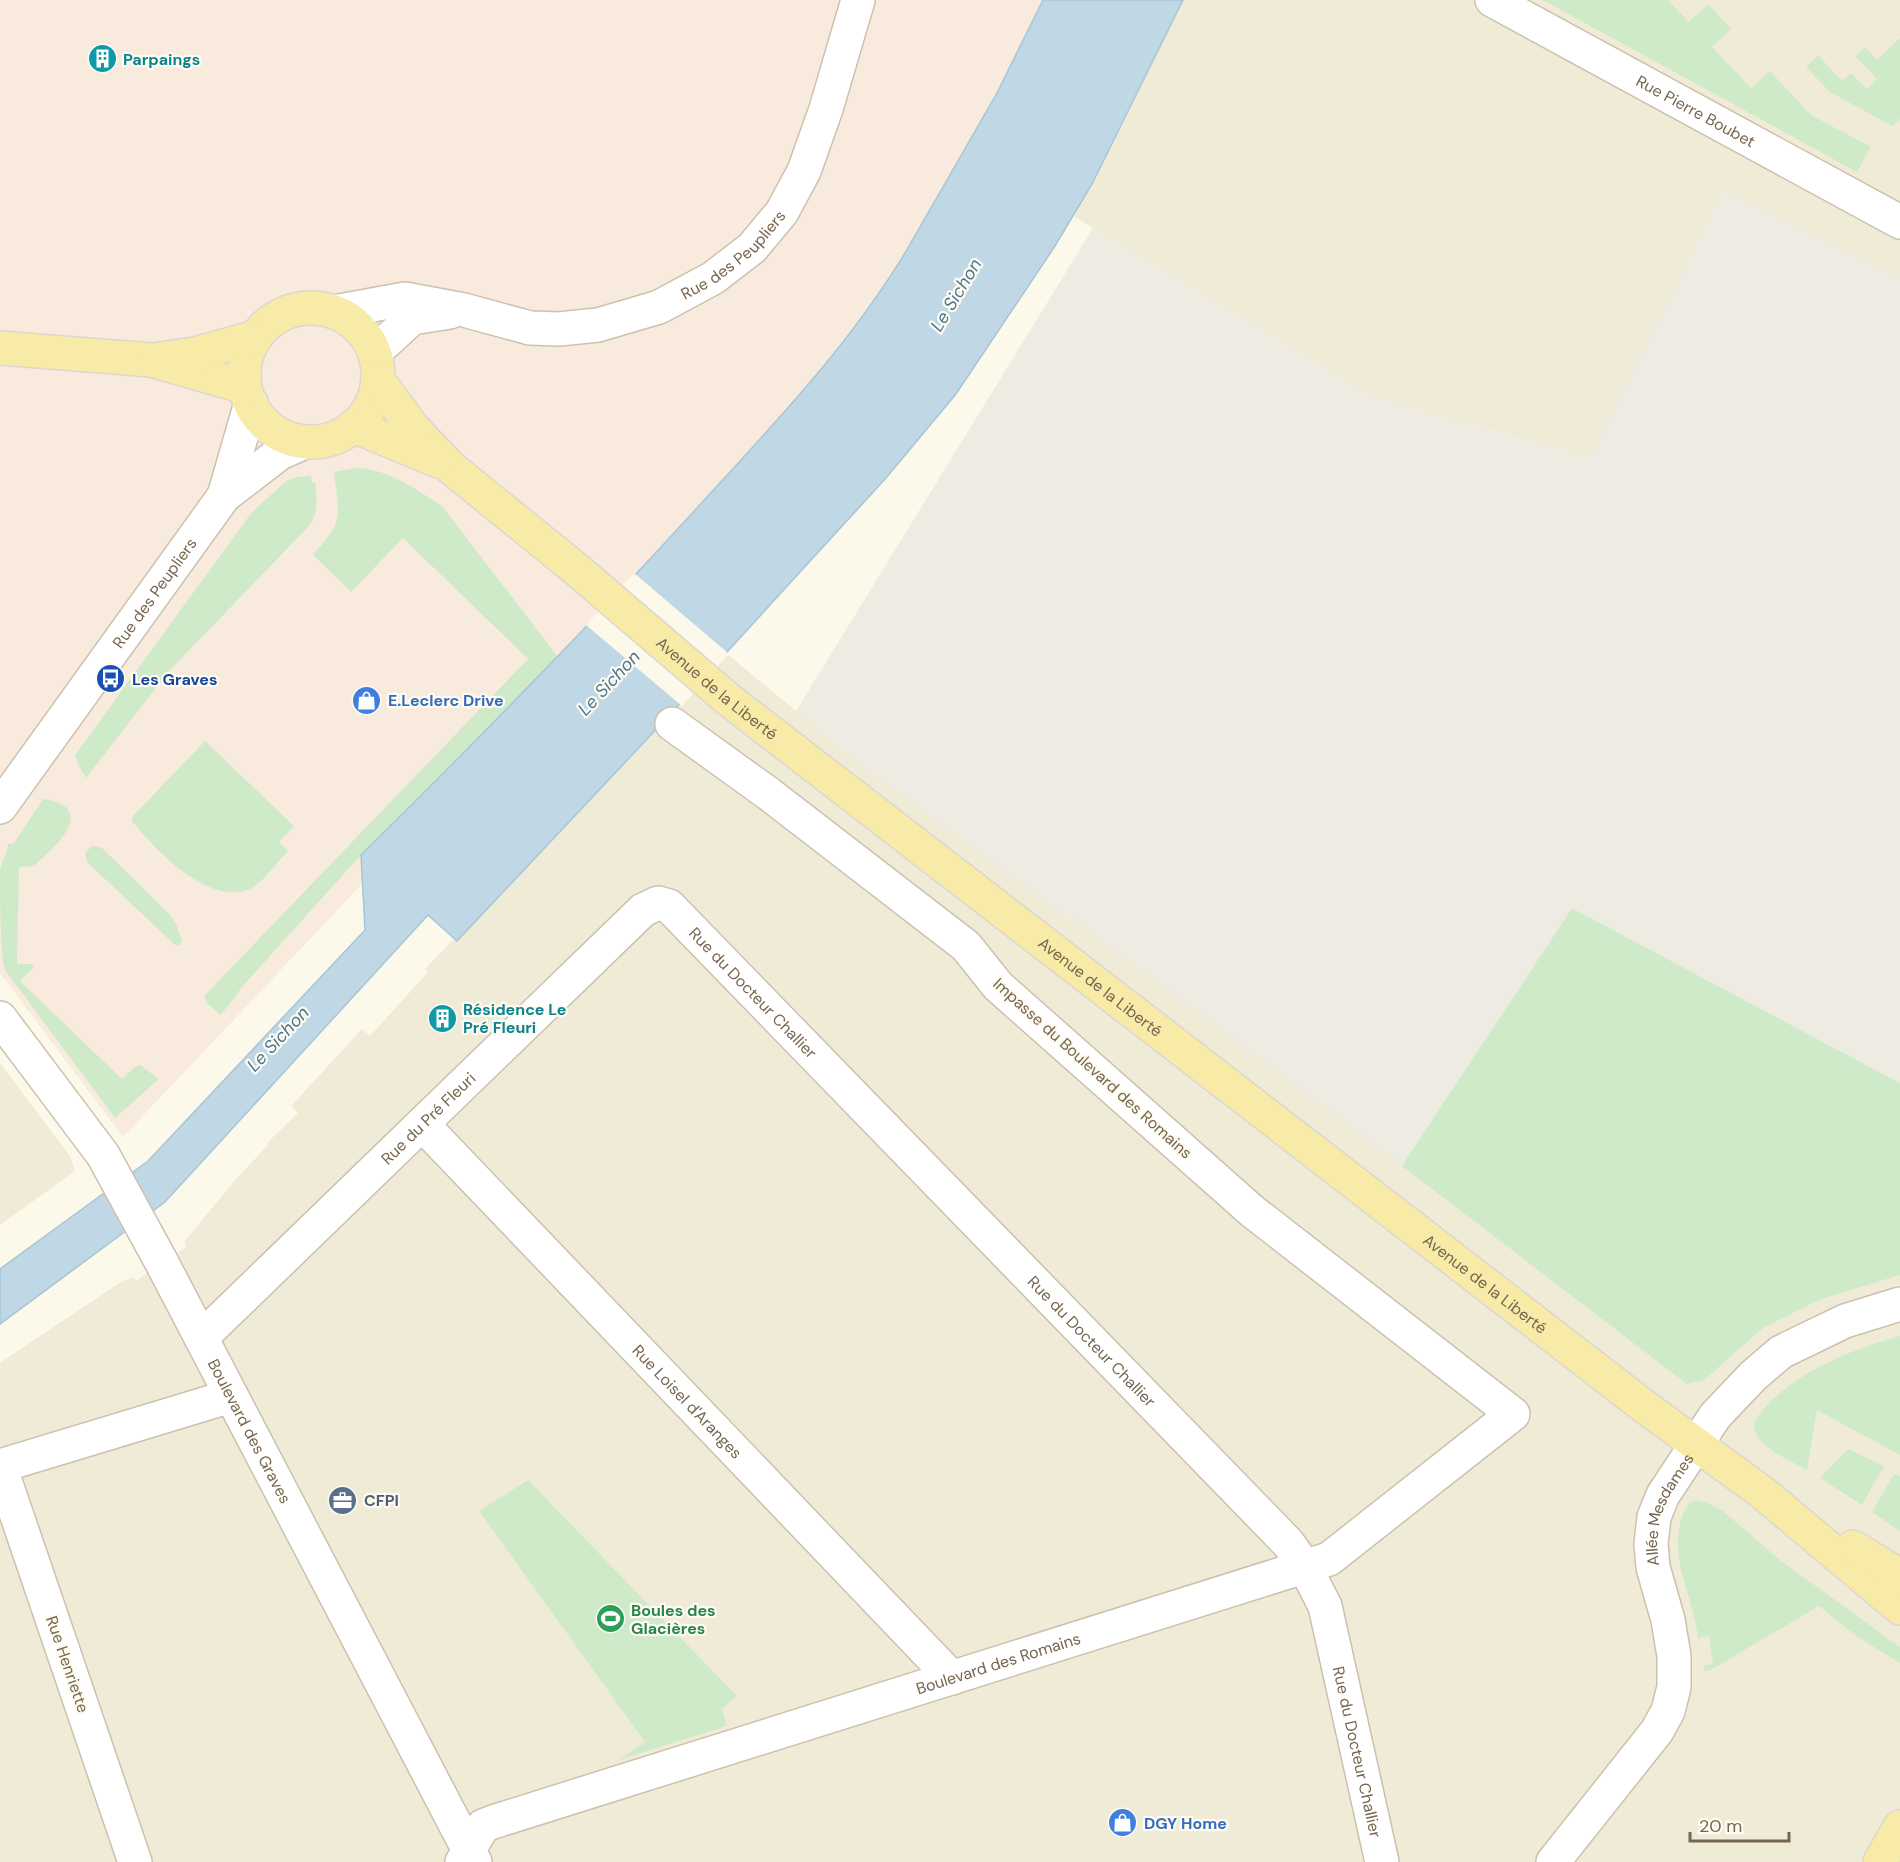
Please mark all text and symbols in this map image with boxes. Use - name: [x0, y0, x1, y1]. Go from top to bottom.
- building icon: Parpaings: [86, 43, 118, 75]
- place label: Parpaings: [123, 49, 200, 70]
- street label: Rue Pierre Boubet: [1632, 70, 1759, 152]
- street label: Rue des Peupliers: [677, 206, 790, 304]
- water label: Le Sichon: [925, 254, 987, 336]
- street label: Rue des Peupliers: [108, 534, 202, 652]
- street label: Avenue de la Liberté: [652, 632, 782, 745]
- water label: Le Sichon: [573, 645, 645, 721]
- bus stop icon: Les Graves: [95, 663, 127, 695]
- place label: Les Graves: [132, 669, 217, 690]
- shop icon: E.Leclerc Drive: [351, 684, 383, 716]
- place label: E.Leclerc Drive: [388, 690, 504, 711]
- street label: Rue du Docteur Challier: [684, 923, 821, 1063]
- street label: Avenue de la Liberté: [1034, 933, 1166, 1042]
- street label: Impasse du Boulevard des Romains: [989, 973, 1197, 1163]
- place label: Résidence Le Pré Fleuri: [463, 999, 566, 1038]
- water label: Le Sichon: [242, 1001, 314, 1077]
- building icon: Résidence Le Pré Fleuri: [426, 1002, 458, 1034]
- street label: Rue du Pré Fleuri: [377, 1068, 480, 1169]
- street label: Avenue de la Liberté: [1419, 1230, 1551, 1339]
- street label: Rue du Docteur Challier: [1023, 1271, 1160, 1412]
- street label: Rue Loisel d'Aranges: [628, 1340, 747, 1463]
- street label: Boulevard des Graves: [203, 1355, 296, 1507]
- street label: Allée Mesdames: [1641, 1449, 1699, 1567]
- office icon: CFPI: [327, 1484, 359, 1516]
- place label: CFPI: [364, 1490, 399, 1511]
- place label: Boules des Glacières: [631, 1600, 716, 1639]
- sports icon: Boules des Glacières: [594, 1603, 626, 1635]
- street label: Rue Henriette: [41, 1613, 94, 1715]
- street label: Boulevard des Romains: [913, 1628, 1083, 1699]
- street label: Rue du Docteur Challier: [1328, 1664, 1386, 1840]
- scale bar: [1690, 1805, 1789, 1843]
- shop icon: DGY Home: [1107, 1807, 1139, 1839]
- place label: DGY Home: [1144, 1813, 1227, 1834]
- text: 20 m: [1699, 1814, 1742, 1838]

